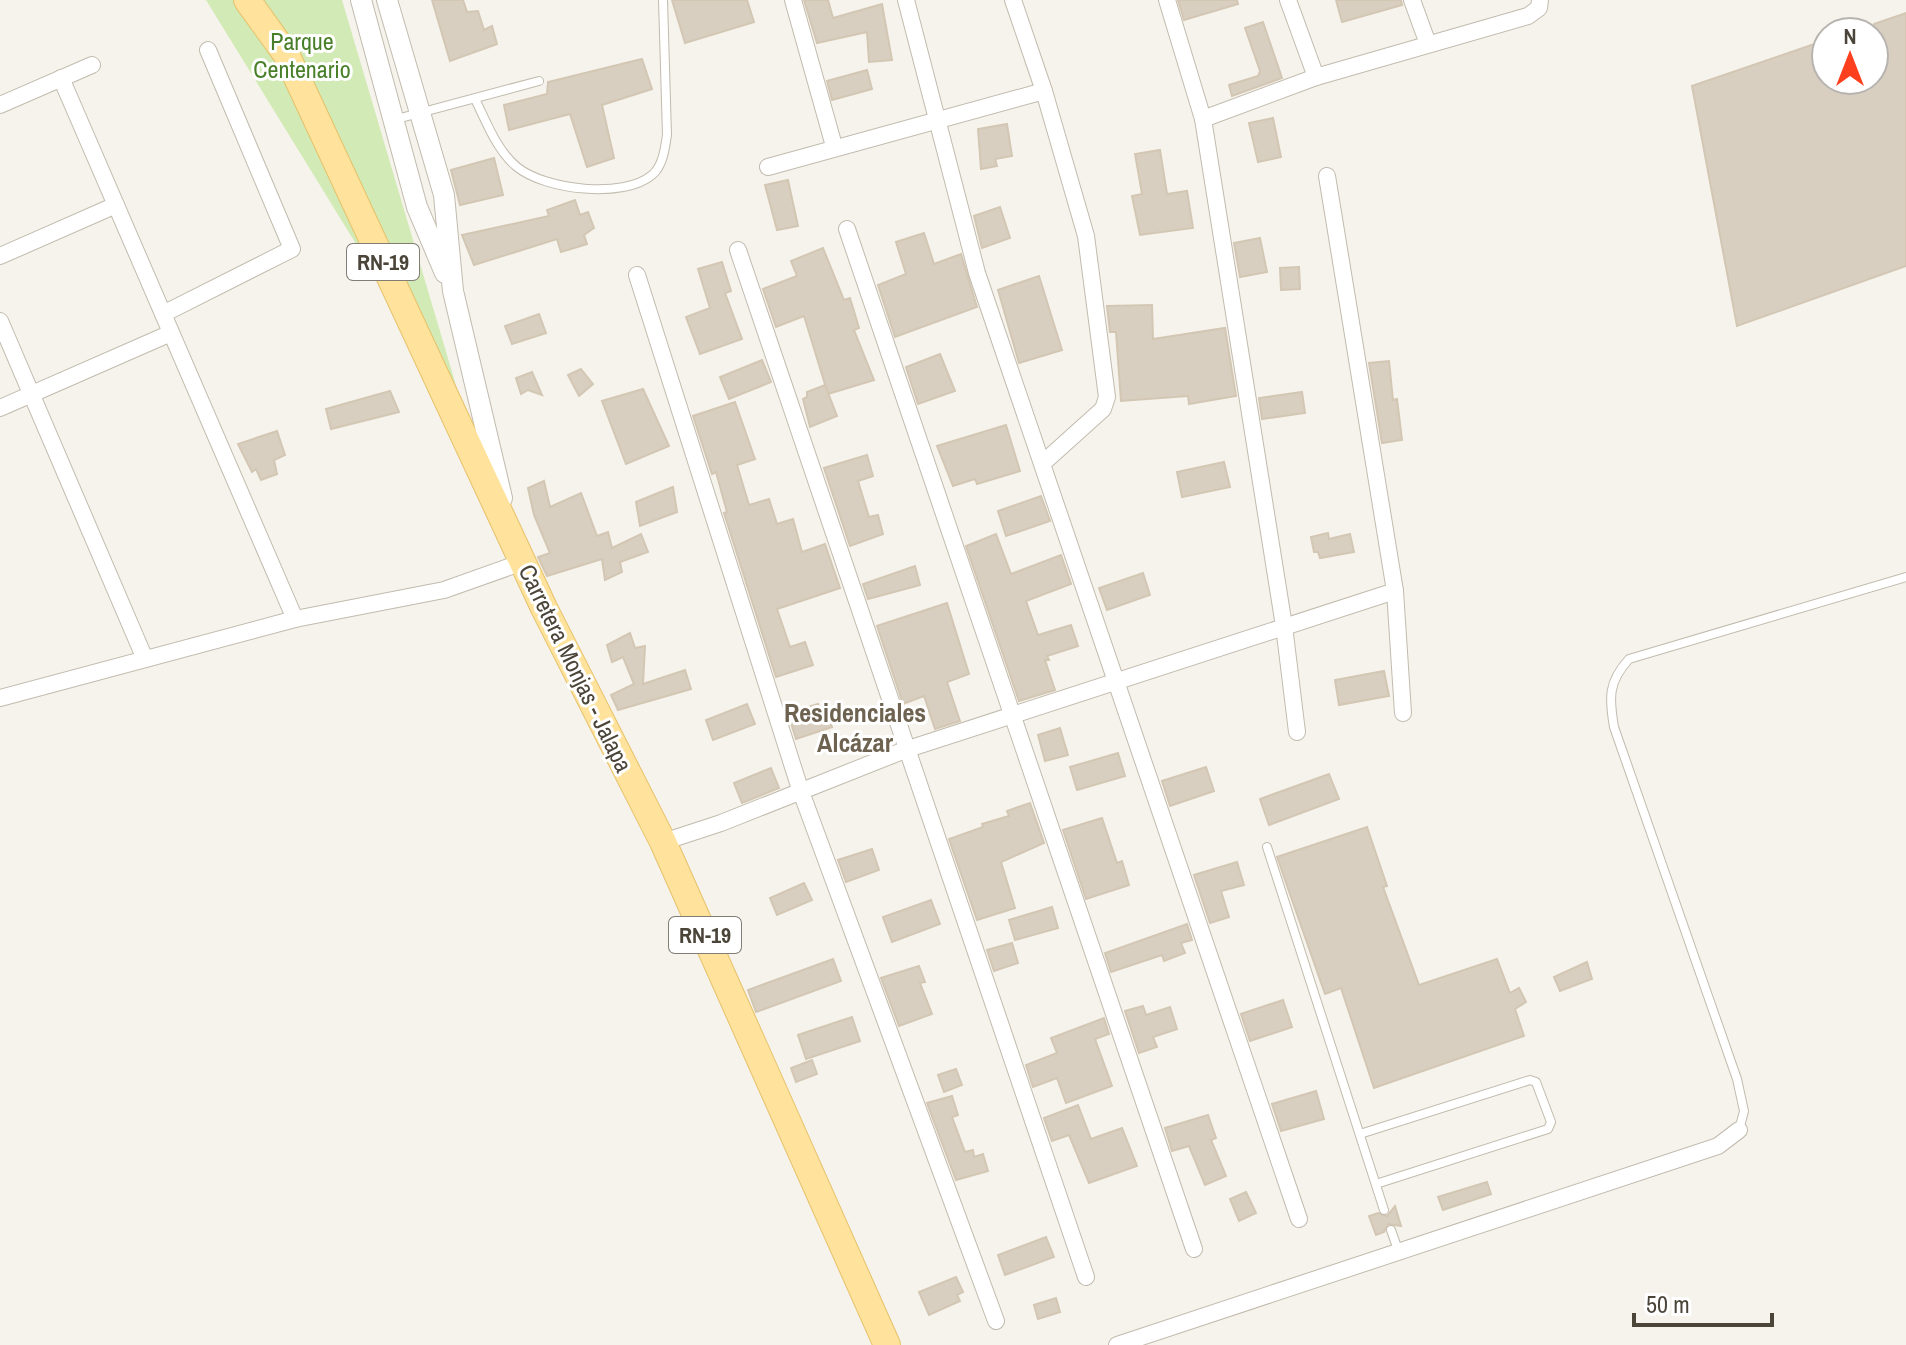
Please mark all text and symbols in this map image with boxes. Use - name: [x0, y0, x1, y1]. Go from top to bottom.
- north arrow: [1810, 16, 1890, 96]
- text: N: [1843, 21, 1857, 51]
- park label: Parque Centenario: [253, 25, 351, 85]
- road number: RN-19: [347, 244, 419, 280]
- street label: Carretera Monjas - Jalapa: [512, 559, 640, 777]
- district label: Residenciales Alcázar: [784, 695, 926, 760]
- road number: RN-19: [669, 917, 741, 953]
- scale bar: [1634, 1277, 1772, 1327]
- text: 50 m: [1646, 1288, 1690, 1320]

